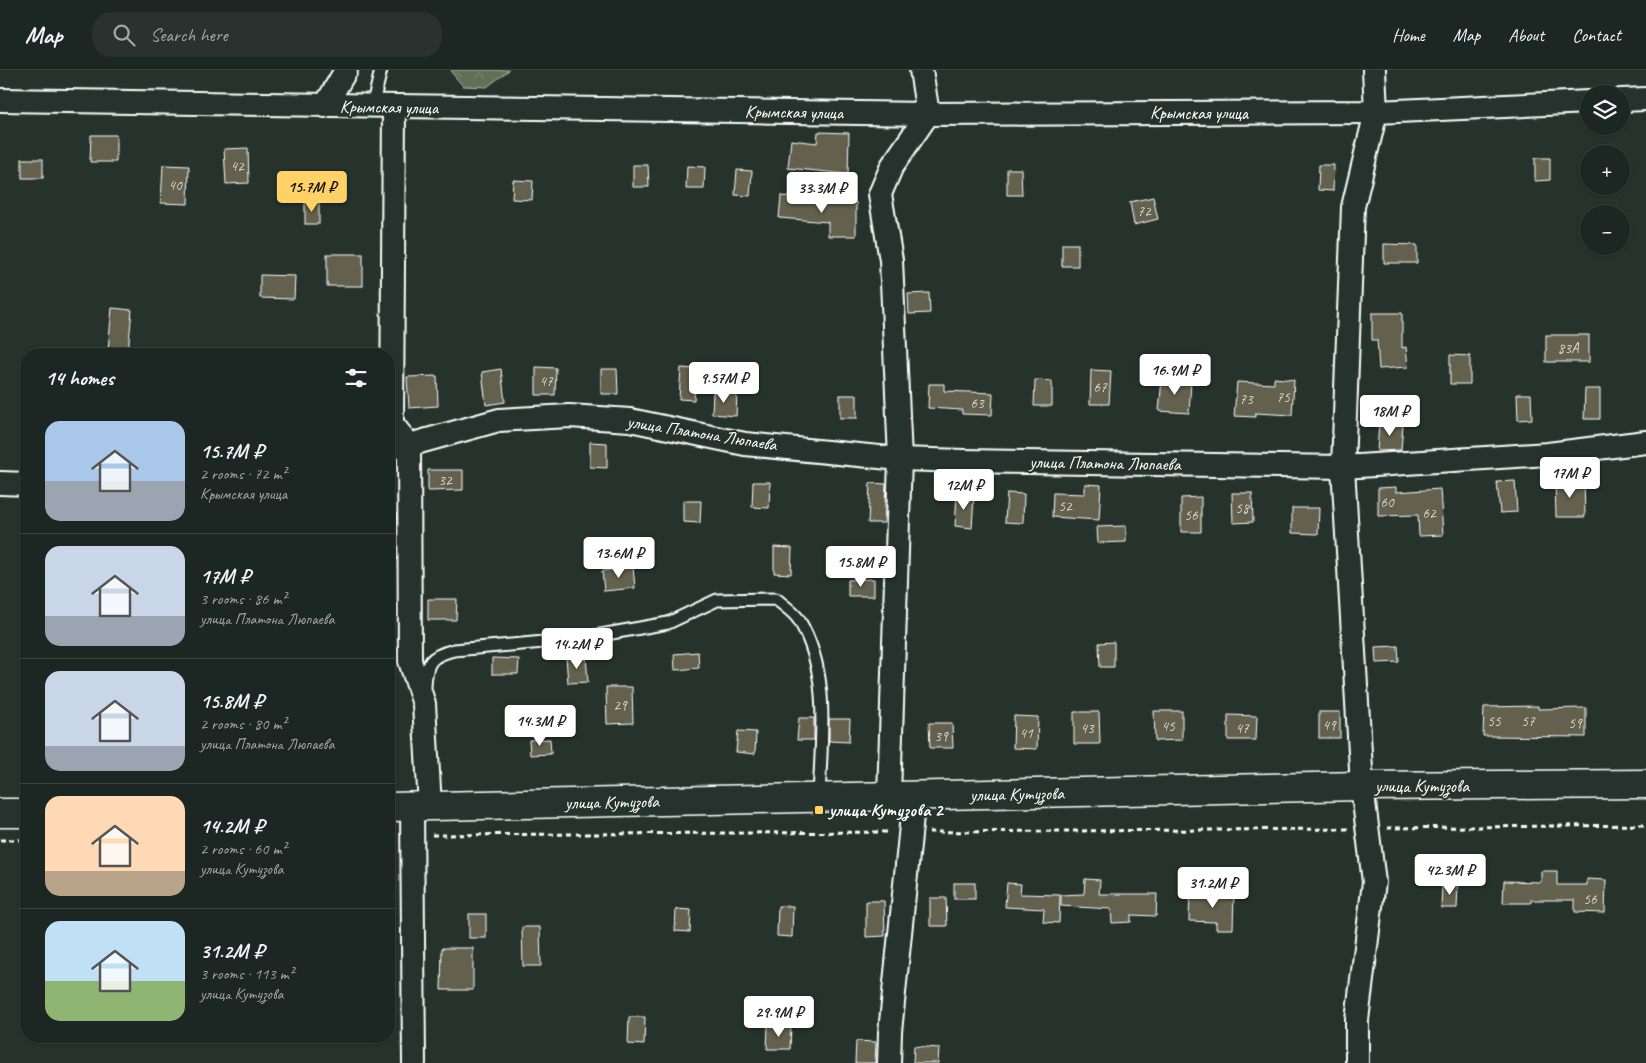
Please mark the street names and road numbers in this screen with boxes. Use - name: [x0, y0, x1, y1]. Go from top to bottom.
- street label: Крымская улица: [340, 95, 440, 119]
- street label: Крымская улица: [745, 100, 845, 124]
- street label: Крымская улица: [1150, 102, 1250, 124]
- street label: улица Платона Люпаева: [625, 410, 780, 456]
- street label: улица Платона Люпаева: [1028, 451, 1182, 475]
- street label: улица Кутузова: [1374, 775, 1470, 798]
- street label: улица Кутузова: [969, 782, 1065, 807]
- street label: улица Кутузова: [564, 790, 660, 815]

